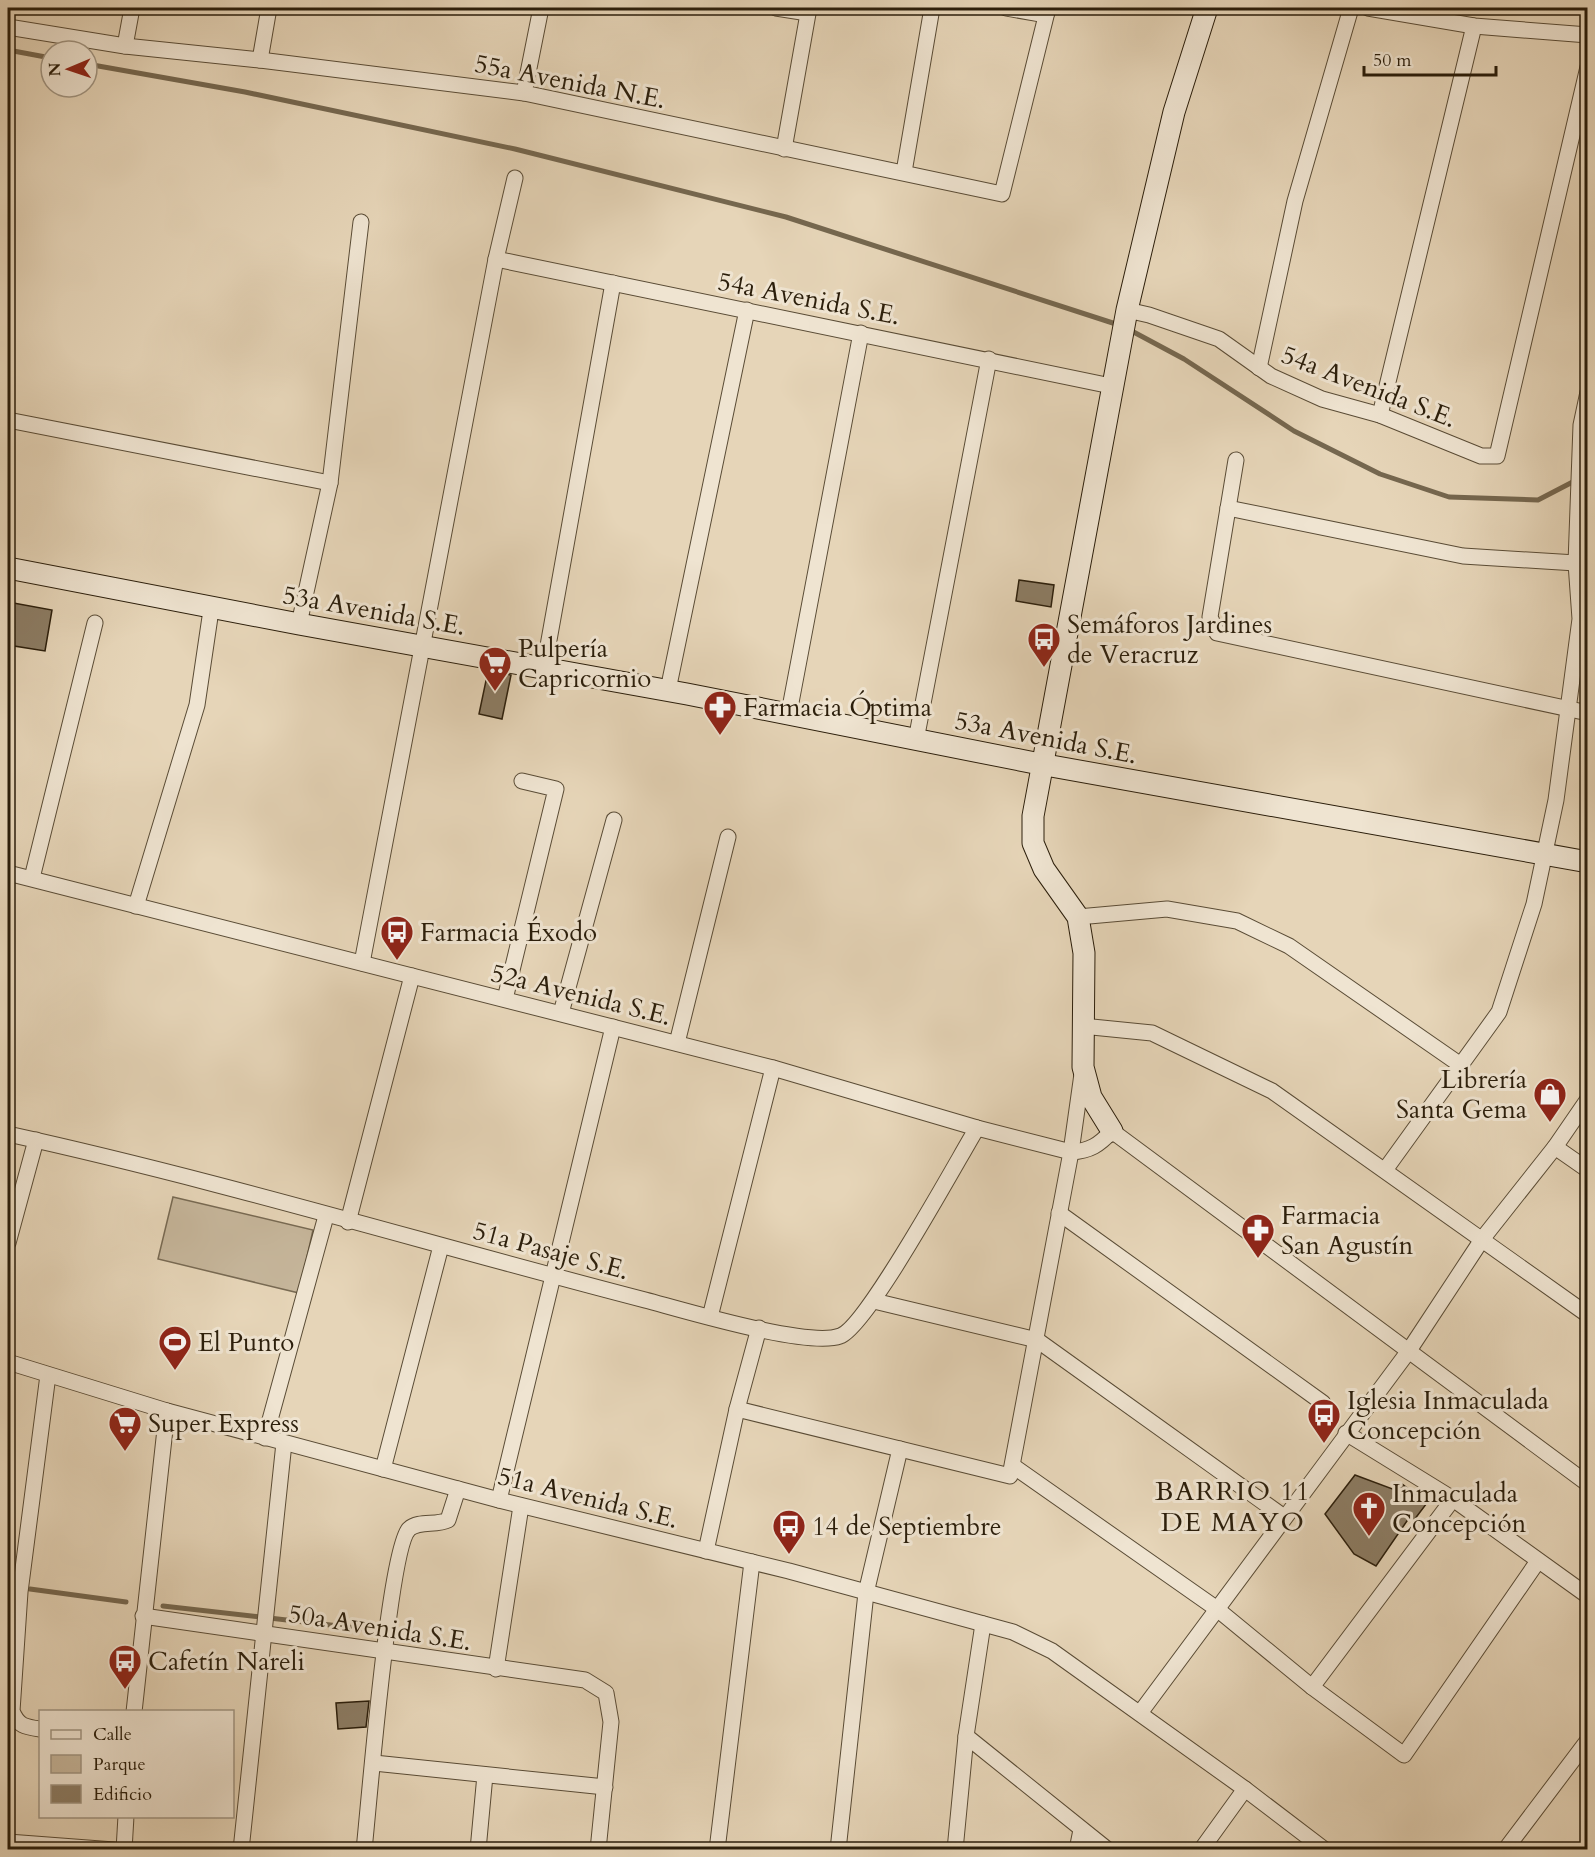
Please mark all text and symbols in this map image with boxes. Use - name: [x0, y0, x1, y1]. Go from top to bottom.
- north arrow: [39, 39, 99, 99]
- scale bar: [1364, 39, 1496, 77]
- street label: 55a Avenida N.E.: [471, 46, 668, 117]
- text: 50 m: [1373, 48, 1412, 73]
- text: N: [44, 62, 66, 77]
- street label: 54a Avenida S.E.: [715, 264, 903, 333]
- street label: 54a Avenida S.E.: [1276, 337, 1461, 436]
- street label: 53a Avenida S.E.: [280, 577, 468, 644]
- place label: Semáforos Jardines de Veracruz: [1067, 607, 1272, 672]
- bus stop icon: Semáforos Jardines de Veracruz: [1026, 621, 1062, 668]
- place label: Pulpería Capricornio: [518, 631, 651, 696]
- supermarket icon: Pulpería Capricornio: [477, 645, 513, 692]
- pharmacy icon: Farmacia Óptima: [702, 689, 738, 736]
- place label: Farmacia Óptima: [743, 690, 932, 725]
- street label: 53a Avenida S.E.: [952, 703, 1140, 772]
- bus stop icon: Farmacia Éxodo: [379, 914, 415, 961]
- place label: Farmacia Éxodo: [420, 915, 597, 950]
- street label: 52a Avenida S.E.: [487, 955, 675, 1034]
- place label: Librería Santa Gema: [1396, 1062, 1527, 1127]
- shop icon: Librería Santa Gema: [1532, 1076, 1568, 1123]
- place label: Farmacia San Agustín: [1281, 1198, 1414, 1263]
- pharmacy icon: Farmacia San Agustín: [1240, 1212, 1276, 1259]
- street label: 51a Pasaje S.E.: [469, 1213, 633, 1288]
- sports icon: El Punto: [157, 1324, 193, 1371]
- place label: El Punto: [198, 1325, 294, 1360]
- place label: Iglesia Inmaculada Concepción: [1347, 1383, 1549, 1448]
- bus stop icon: Iglesia Inmaculada Concepción: [1306, 1397, 1342, 1444]
- supermarket icon: Super Express: [107, 1405, 143, 1452]
- place label: Super Express: [148, 1406, 299, 1441]
- street label: 51a Avenida S.E.: [494, 1458, 682, 1537]
- district label: BARRIO 11 DE MAYO: [1155, 1473, 1311, 1541]
- place label: Inmaculada Concepción: [1392, 1476, 1526, 1541]
- church icon: Inmaculada Concepción: [1351, 1490, 1387, 1537]
- bus stop icon: 14 de Septiembre: [771, 1508, 807, 1555]
- place label: 14 de Septiembre: [812, 1509, 1001, 1544]
- street label: 50a Avenida S.E.: [286, 1596, 474, 1659]
- bus stop icon: Cafetín Nareli: [107, 1643, 143, 1690]
- place label: Cafetín Nareli: [148, 1644, 305, 1679]
- legend: [39, 1710, 234, 1818]
- text: Calle: [93, 1722, 132, 1747]
- text: Parque: [93, 1752, 146, 1777]
- text: Edificio: [93, 1782, 152, 1807]

